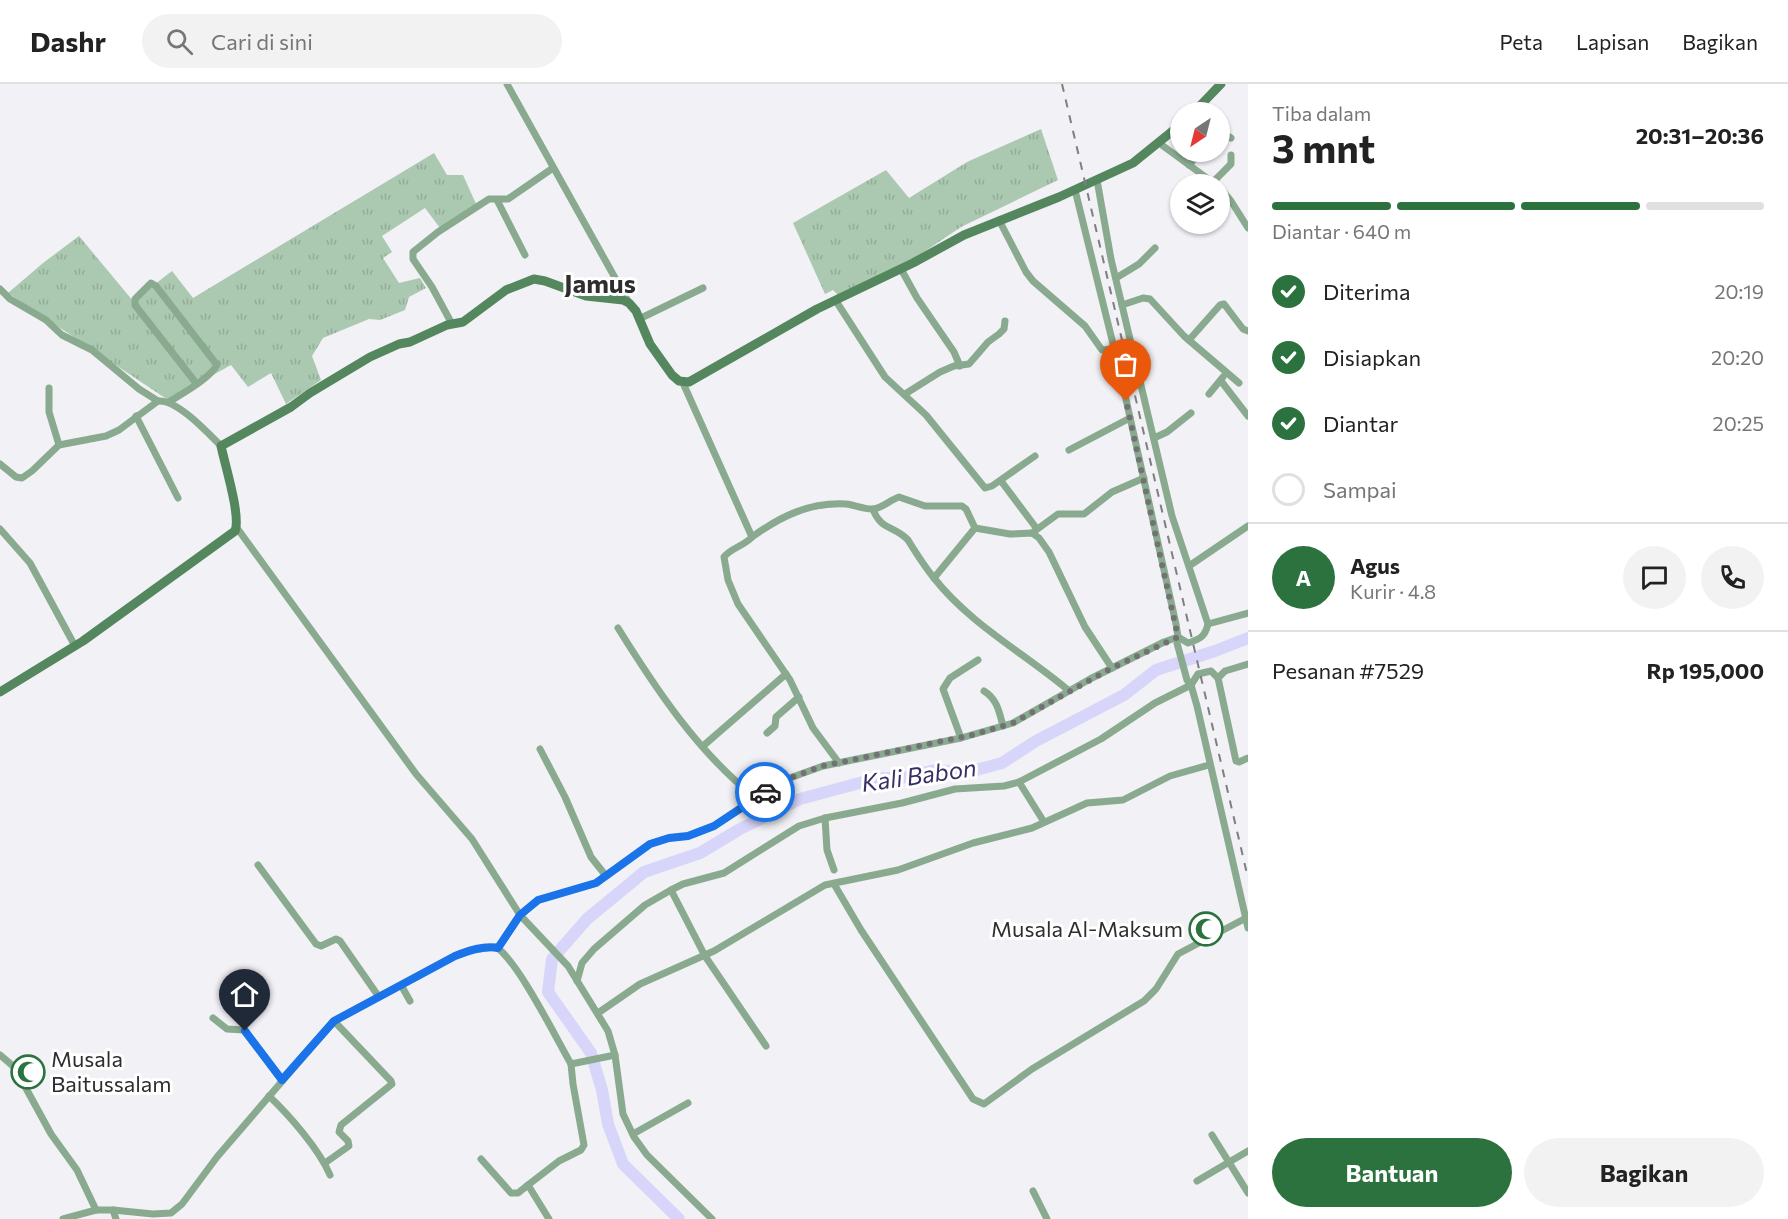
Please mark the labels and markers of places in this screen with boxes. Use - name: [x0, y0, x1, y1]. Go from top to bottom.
- pin: [1100, 339, 1151, 401]
- mosque icon: Musala Al-Maksum: [1188, 911, 1224, 947]
- place label: Musala Al-Maksum: [991, 915, 1183, 942]
- pin: [219, 969, 270, 1031]
- place label: Musala Baitussalam: [51, 1045, 171, 1097]
- mosque icon: Musala Baitussalam: [10, 1054, 46, 1090]

